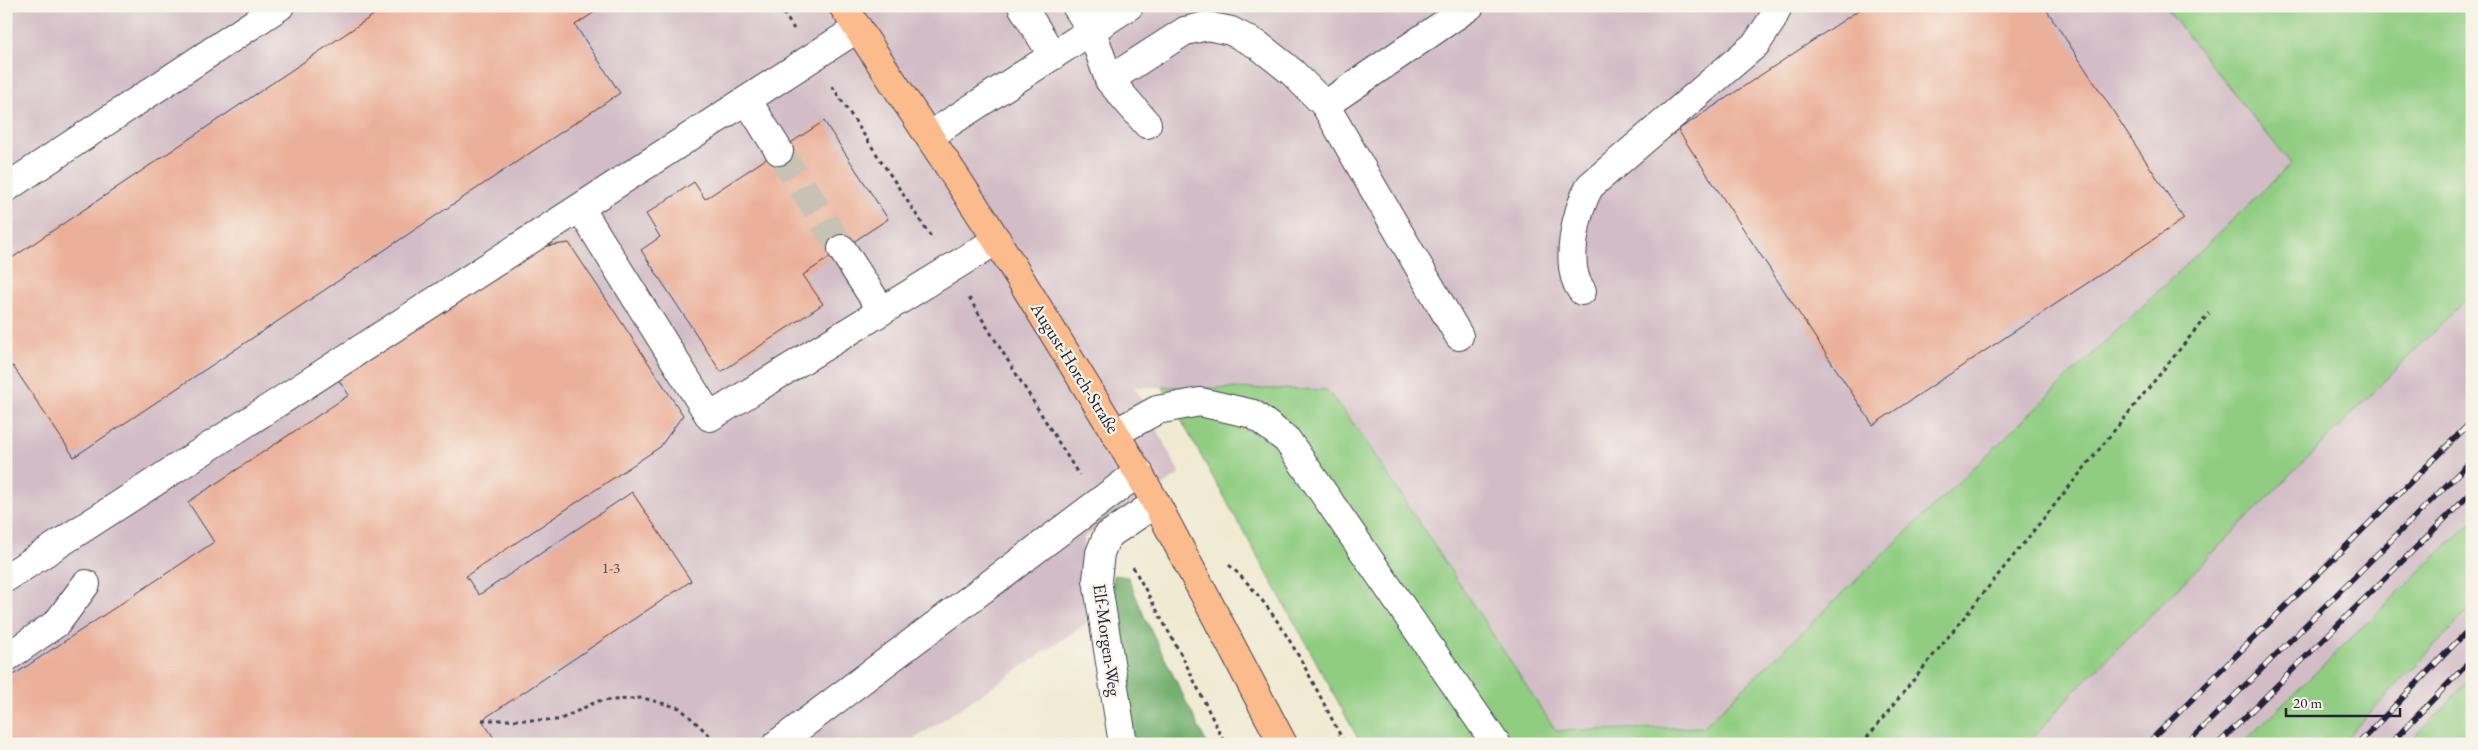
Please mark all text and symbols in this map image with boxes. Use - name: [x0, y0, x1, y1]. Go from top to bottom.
- street label: August-Horch-Straße: [1025, 297, 1125, 437]
- house number: 1-3: [602, 558, 620, 577]
- street label: Elf-Morgen-Weg: [1088, 582, 1127, 698]
- scale bar: [2286, 685, 2399, 717]
- text: 20 m: [2293, 693, 2322, 712]

